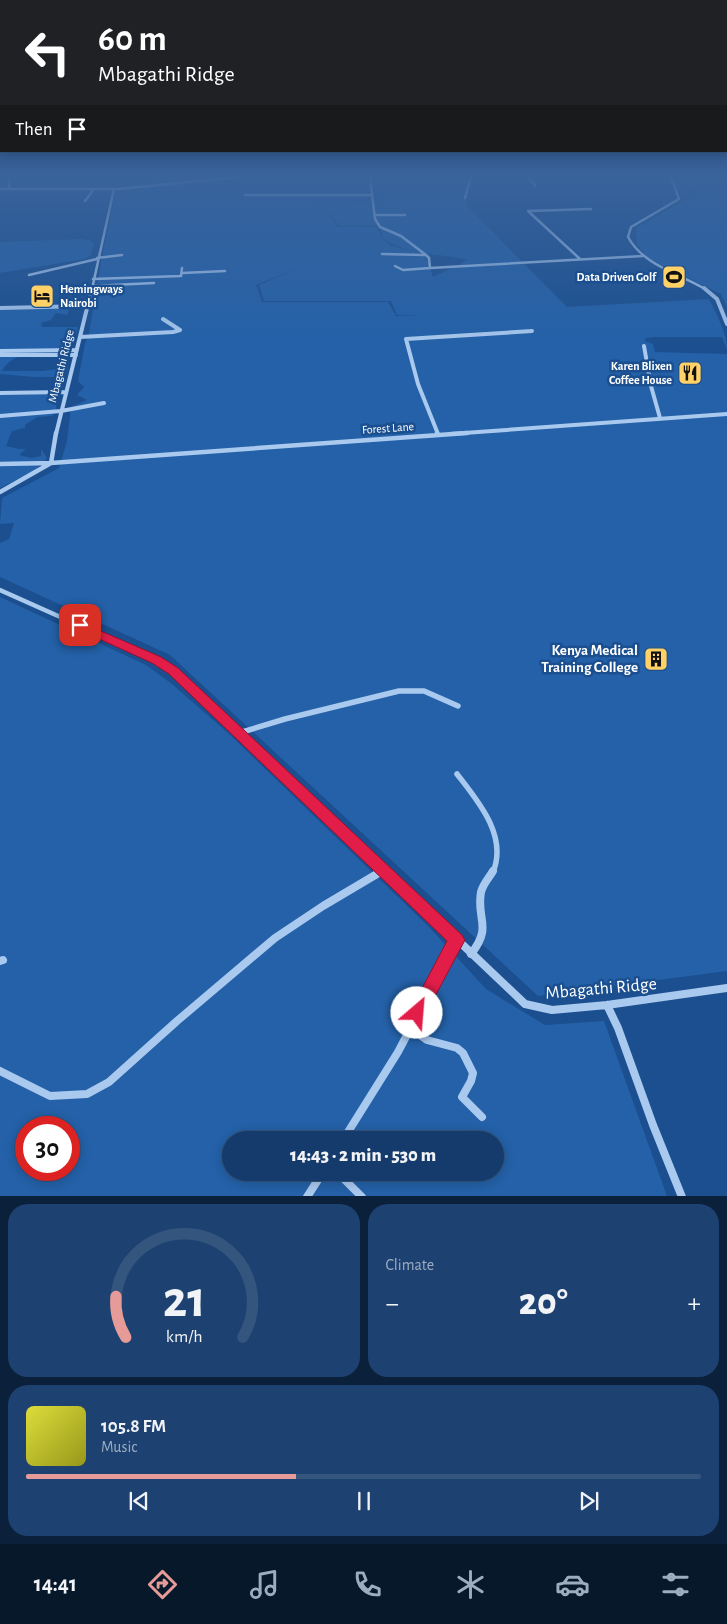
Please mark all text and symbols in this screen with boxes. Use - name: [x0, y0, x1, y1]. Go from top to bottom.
- icon: left: [15, 20, 80, 85]
- text: 60 m: [98, 22, 167, 57]
- text: Mbagathi Ridge: [98, 63, 235, 85]
- icon: arrive: [63, 115, 91, 143]
- text: Then: [15, 120, 53, 139]
- sports icon: Data Driven Golf: [661, 264, 687, 290]
- place label: Data Driven Golf: [577, 271, 657, 283]
- hotel icon: Hemingways Nairobi: [29, 283, 55, 309]
- place label: Hemingways Nairobi: [60, 283, 123, 309]
- street label: Mbagathi Ridge: [46, 328, 76, 404]
- place label: Karen Blixen Coffee House: [609, 360, 672, 386]
- restaurant icon: Karen Blixen Coffee House: [677, 360, 703, 386]
- street label: Forest Lane: [361, 420, 415, 436]
- pin: [59, 604, 101, 646]
- icon: arrive: [66, 611, 94, 639]
- place label: Kenya Medical Training College: [541, 643, 638, 675]
- building icon: Kenya Medical Training College: [643, 646, 669, 672]
- street label: Mbagathi Ridge: [545, 975, 658, 1003]
- position arrow: [390, 986, 442, 1038]
- speed limit sign: 30: [15, 1116, 80, 1181]
- text: 14:43 · 2 min · 530 m: [290, 1146, 436, 1165]
- text: Climate: [386, 1257, 434, 1273]
- text: 21: [162, 1274, 205, 1326]
- text: 20°: [519, 1284, 568, 1322]
- text: −: [386, 1290, 399, 1318]
- text: +: [688, 1290, 701, 1318]
- text: km/h: [165, 1328, 202, 1346]
- text: 105.8 FM: [101, 1417, 166, 1436]
- text: Music: [101, 1439, 137, 1455]
- icon: previous: [125, 1487, 153, 1515]
- icon: pause: [350, 1487, 378, 1515]
- icon: next: [575, 1487, 603, 1515]
- icon: directions: [145, 1567, 180, 1602]
- icon: music: [247, 1567, 282, 1602]
- icon: phone: [350, 1567, 385, 1602]
- icon: climate: [453, 1567, 488, 1602]
- icon: car: [555, 1567, 590, 1602]
- icon: filters: [658, 1567, 693, 1602]
- text: 14:41: [34, 1573, 77, 1595]

